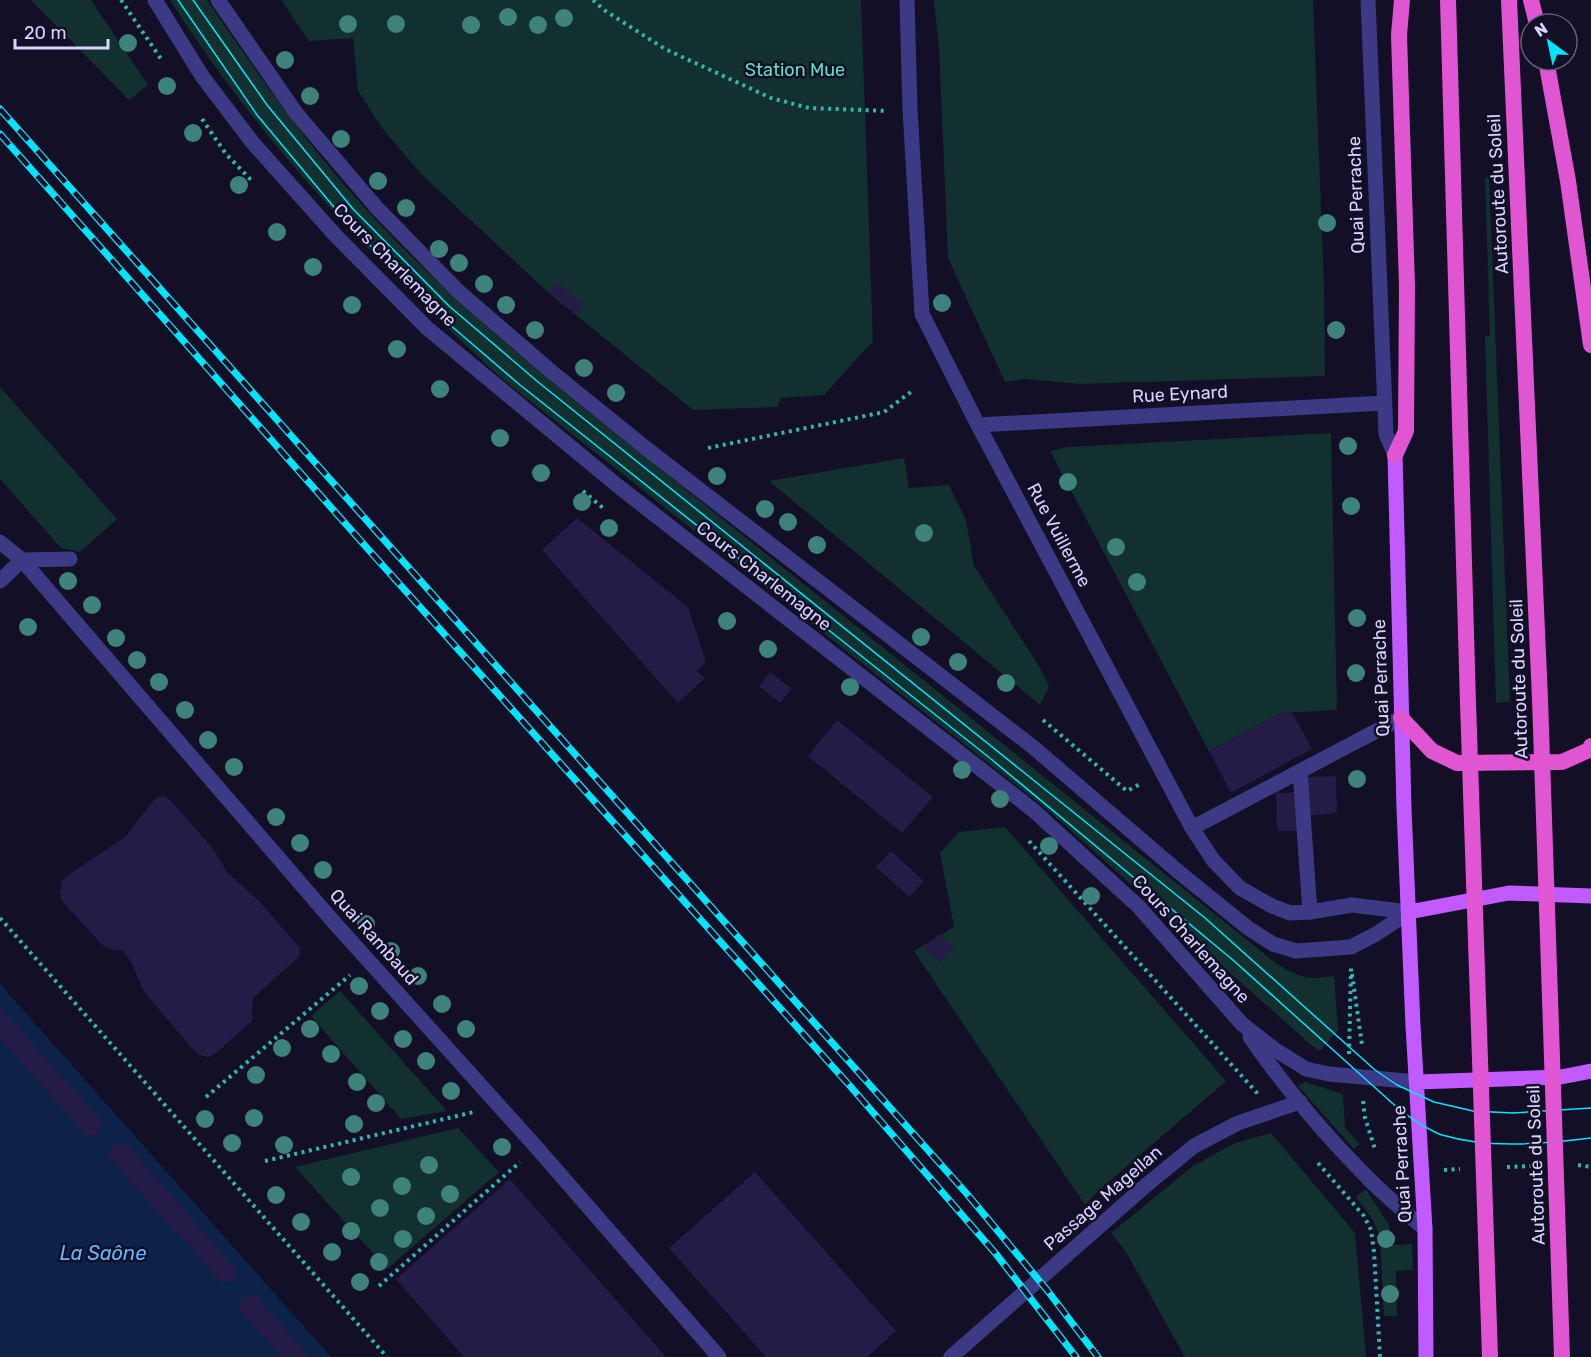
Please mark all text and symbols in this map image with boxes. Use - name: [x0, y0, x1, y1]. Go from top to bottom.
- scale bar: [15, 12, 108, 50]
- north arrow: [1519, 12, 1579, 72]
- text: N: [1531, 19, 1551, 41]
- text: 20 m: [24, 22, 66, 44]
- park label: Station Mue: [745, 59, 845, 81]
- street label: Autoroute du Soleil: [1483, 113, 1513, 275]
- street label: Quai Perrache: [1343, 136, 1369, 254]
- street label: Cours Charlemagne: [329, 199, 461, 331]
- street label: Rue Eynard: [1132, 381, 1228, 407]
- street label: Rue Vuillerme: [1022, 479, 1096, 591]
- street label: Cours Charlemagne: [692, 516, 836, 636]
- street label: Autoroute du Soleil: [1505, 599, 1533, 759]
- street label: Quai Perrache: [1368, 619, 1394, 737]
- street label: Cours Charlemagne: [1127, 870, 1255, 1008]
- street label: Quai Rambaud: [325, 884, 423, 990]
- street label: Autoroute du Soleil: [1522, 1085, 1550, 1245]
- street label: Quai Perrache: [1388, 1105, 1416, 1223]
- street label: Passage Magellan: [1039, 1141, 1167, 1255]
- water label: La Saône: [60, 1241, 146, 1265]

